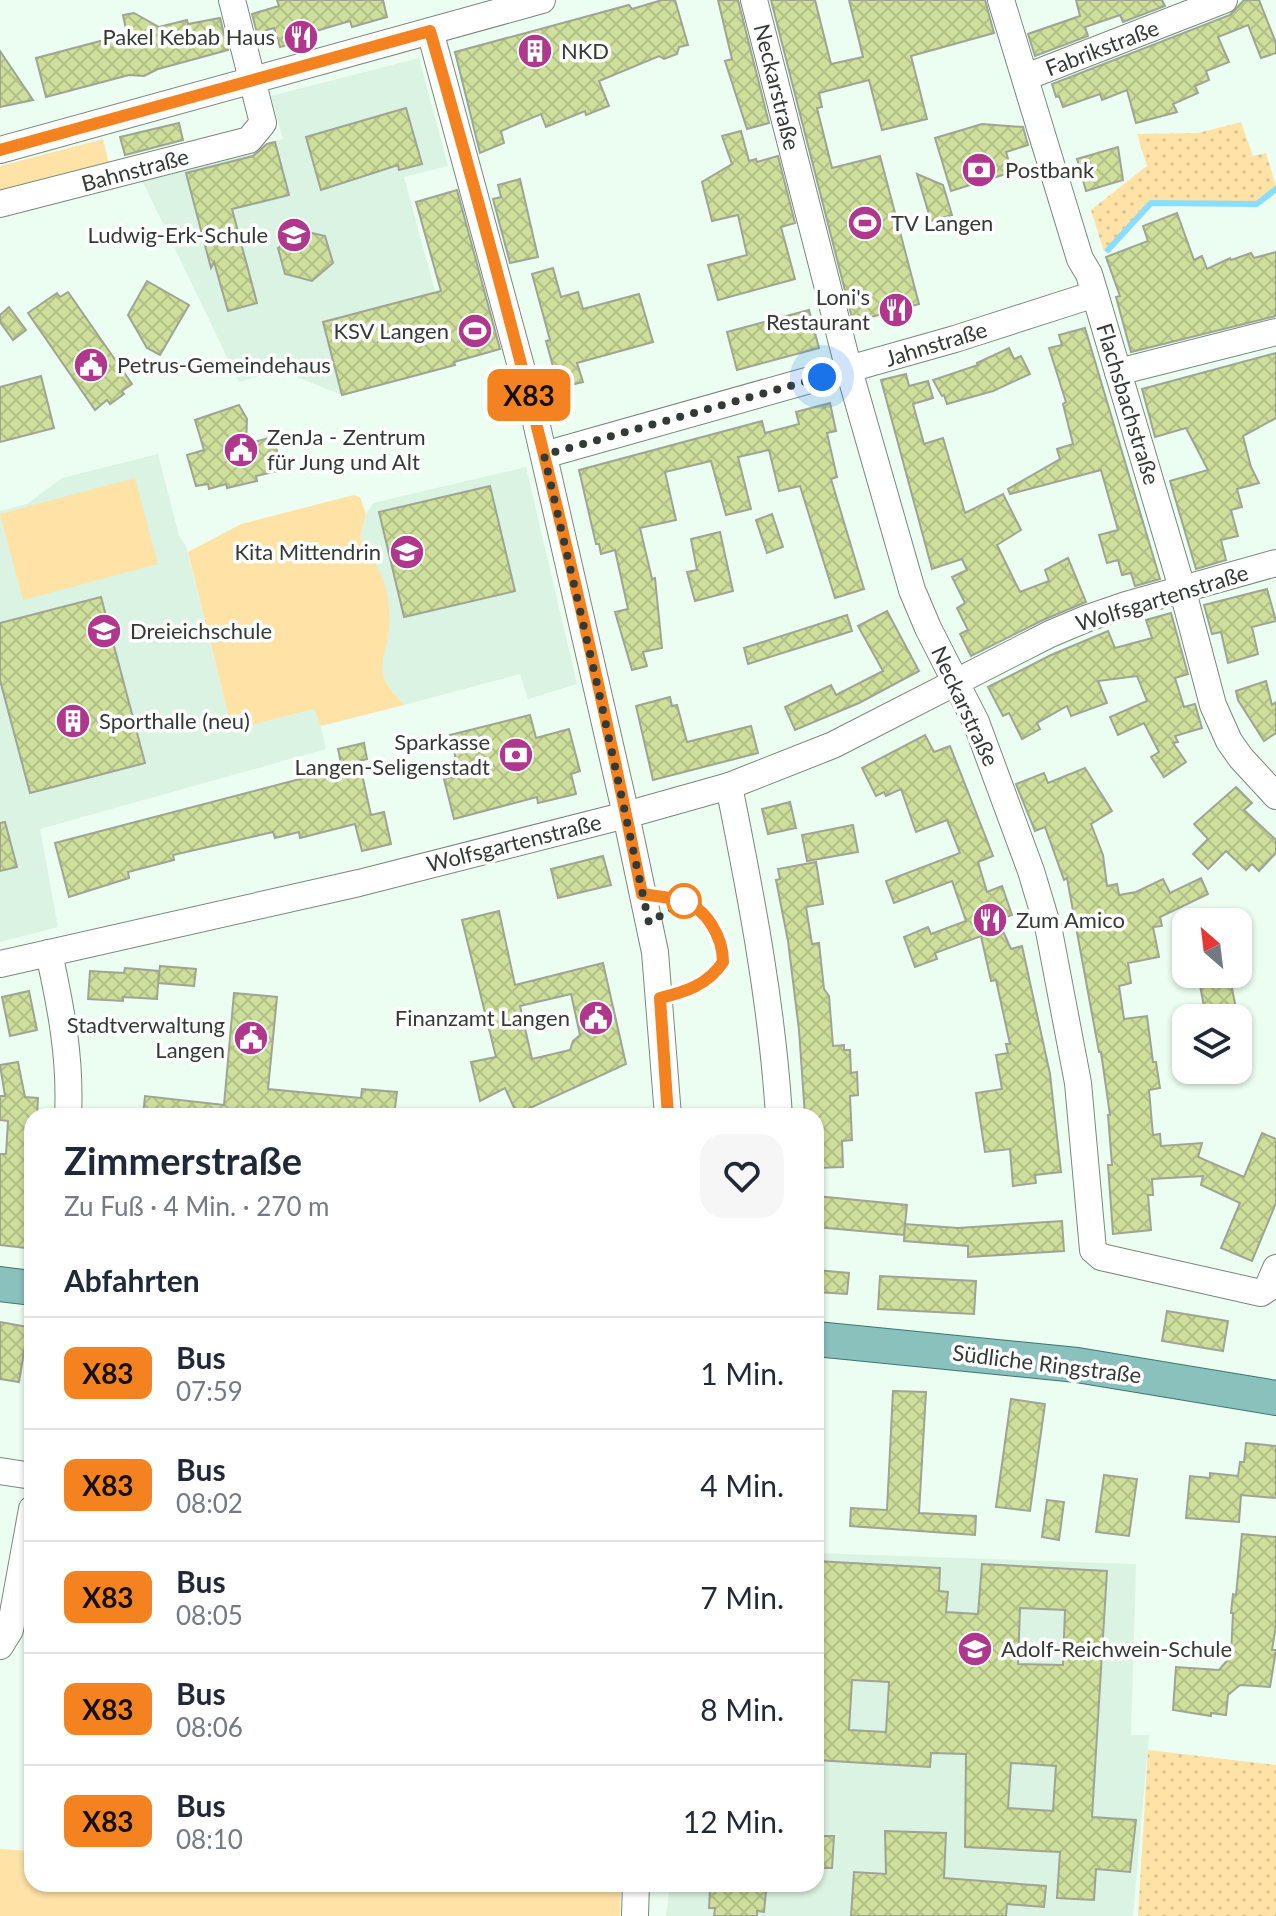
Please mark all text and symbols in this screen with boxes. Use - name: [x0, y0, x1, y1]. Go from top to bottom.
- street label: Fabrikstraße: [1041, 14, 1162, 81]
- restaurant icon: Pakel Kebab Haus: [282, 18, 320, 56]
- street label: Neckarstraße: [749, 21, 806, 153]
- place label: Pakel Kebab Haus: [102, 23, 275, 50]
- building icon: NKD: [516, 32, 554, 70]
- place label: NKD: [561, 37, 609, 64]
- street label: Bahnstraße: [78, 142, 192, 197]
- bank icon: Postbank: [960, 151, 998, 189]
- place label: Postbank: [1005, 156, 1095, 183]
- sports icon: TV Langen: [846, 204, 884, 242]
- place label: TV Langen: [891, 209, 993, 236]
- school or university icon: Ludwig-Erk-Schule: [275, 216, 313, 254]
- place label: Ludwig-Erk-Schule: [88, 221, 268, 248]
- place label: Loni's Restaurant: [766, 283, 870, 335]
- restaurant icon: Loni's Restaurant: [877, 291, 915, 329]
- sports icon: KSV Langen: [456, 312, 494, 350]
- street label: Jahnstraße: [882, 315, 990, 372]
- place label: KSV Langen: [333, 317, 449, 344]
- street label: Flachsbachstraße: [1091, 320, 1166, 488]
- public building icon: Petrus-Gemeindehaus: [72, 346, 110, 384]
- place label: Petrus-Gemeindehaus: [117, 351, 331, 378]
- your location: [802, 357, 842, 397]
- line badge: X83: [483, 369, 575, 421]
- text: X83: [503, 378, 555, 412]
- place label: ZenJa - Zentrum für Jung und Alt: [267, 423, 426, 475]
- public building icon: ZenJa - Zentrum für Jung und Alt: [222, 431, 260, 469]
- school or university icon: Kita Mittendrin: [388, 533, 426, 571]
- place label: Kita Mittendrin: [234, 538, 381, 565]
- street label: Wolfsgartenstraße: [1072, 558, 1251, 637]
- school or university icon: Dreieichschule: [85, 612, 123, 650]
- place label: Dreieichschule: [130, 617, 272, 644]
- street label: Neckarstraße: [926, 642, 1005, 770]
- building icon: Sporthalle (neu): [54, 702, 92, 740]
- place label: Sporthalle (neu): [99, 707, 250, 734]
- place label: Sparkasse Langen-Seligenstadt: [294, 728, 490, 780]
- bank icon: Sparkasse Langen-Seligenstadt: [497, 736, 535, 774]
- street label: Wolfsgartenstraße: [424, 808, 604, 877]
- unlabelled marker: [667, 884, 701, 918]
- restaurant icon: Zum Amico: [971, 901, 1009, 939]
- place label: Zum Amico: [1016, 906, 1125, 933]
- north arrow: [1172, 908, 1252, 988]
- map controls: [1172, 908, 1252, 1084]
- public building icon: Finanzamt Langen: [577, 999, 615, 1037]
- place label: Finanzamt Langen: [395, 1004, 570, 1031]
- button: layers: [1172, 1004, 1252, 1084]
- place label: Stadtverwaltung Langen: [67, 1011, 225, 1063]
- public building icon: Stadtverwaltung Langen: [232, 1019, 270, 1057]
- button: heart: [700, 1134, 784, 1218]
- text: Zimmerstraße: [64, 1137, 302, 1183]
- text: Zu Fuß · 4 Min. · 270 m: [64, 1190, 330, 1222]
- text: Abfahrten: [64, 1262, 200, 1298]
- text: Bus: [176, 1339, 226, 1375]
- street label: Südliche Ringstraße: [951, 1339, 1143, 1388]
- text: 1 Min.: [700, 1355, 784, 1391]
- text: X83: [82, 1356, 134, 1390]
- text: 07:59: [176, 1375, 243, 1407]
- text: Bus: [176, 1451, 226, 1487]
- text: 4 Min.: [700, 1467, 784, 1503]
- text: X83: [82, 1468, 134, 1502]
- text: 08:02: [176, 1487, 243, 1519]
- text: Bus: [176, 1563, 226, 1599]
- text: 7 Min.: [700, 1579, 784, 1615]
- text: X83: [82, 1580, 134, 1614]
- text: 08:05: [176, 1599, 243, 1631]
- school or university icon: Adolf-Reichwein-Schule: [956, 1630, 994, 1668]
- place label: Adolf-Reichwein-Schule: [1001, 1635, 1232, 1662]
- text: Bus: [176, 1675, 226, 1711]
- text: 8 Min.: [700, 1691, 784, 1727]
- text: X83: [82, 1692, 134, 1726]
- text: 08:06: [176, 1711, 243, 1743]
- text: Bus: [176, 1787, 226, 1823]
- text: 12 Min.: [683, 1803, 784, 1839]
- text: X83: [82, 1804, 134, 1838]
- text: 08:10: [176, 1823, 243, 1855]

